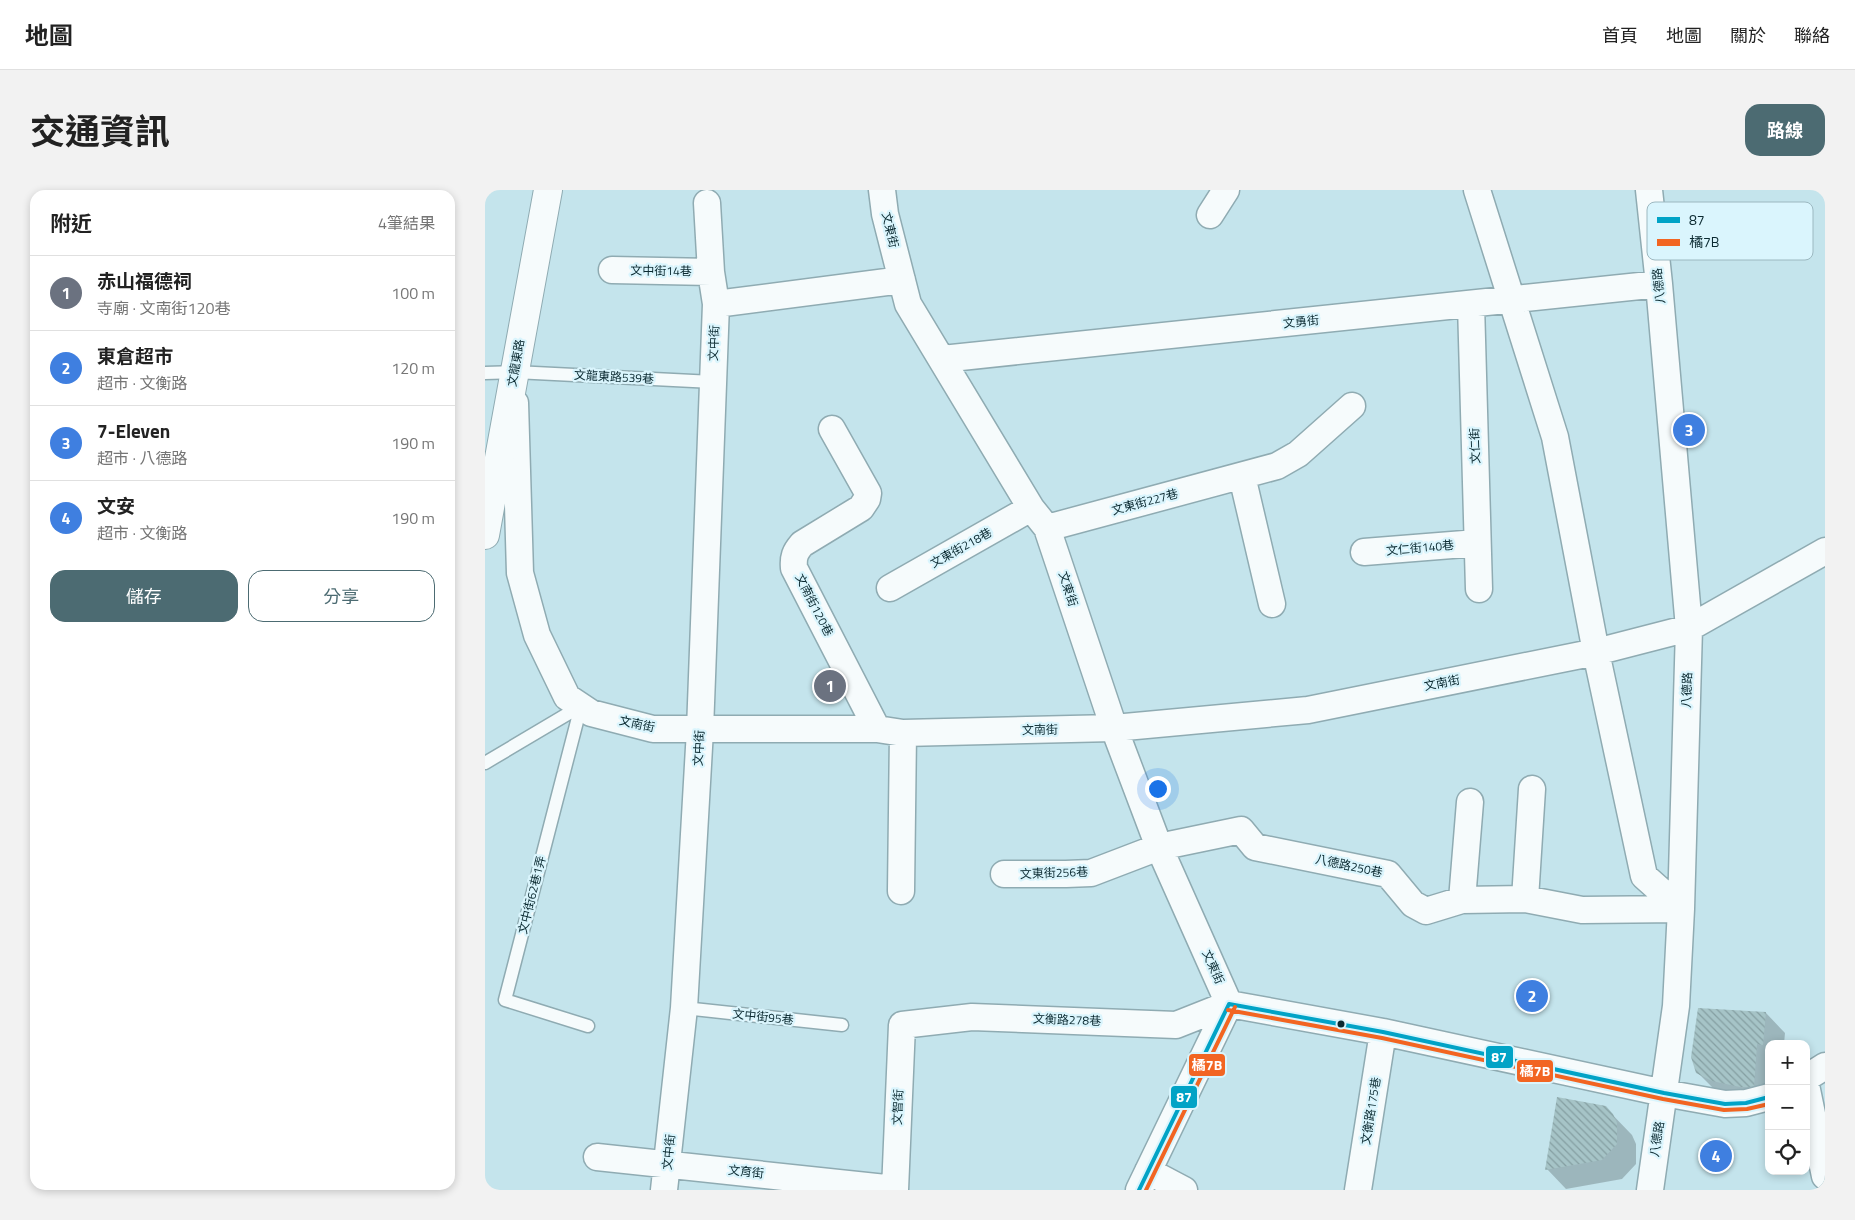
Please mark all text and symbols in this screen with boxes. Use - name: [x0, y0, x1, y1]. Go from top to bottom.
- text: 地圖: [25, 17, 73, 53]
- text: 首頁: [1602, 22, 1638, 49]
- text: 地圖: [1666, 22, 1702, 49]
- text: 關於: [1730, 22, 1766, 49]
- text: 聯絡: [1794, 22, 1830, 49]
- text: 交通資訊: [30, 104, 170, 158]
- button: 路線: [1745, 104, 1825, 156]
- legend: [1647, 202, 1813, 260]
- text: 附近: [50, 207, 92, 239]
- text: 87: [1689, 209, 1705, 230]
- street label: 文東街: [877, 210, 904, 250]
- text: 4筆結果: [378, 211, 435, 235]
- text: 橘7B: [1689, 231, 1719, 252]
- street label: 文中街14巷: [630, 260, 692, 281]
- text: 赤山福德祠: [97, 266, 192, 295]
- street label: 八德路: [1647, 267, 1670, 305]
- text: 1: [62, 281, 70, 305]
- text: 100 m: [391, 281, 435, 305]
- text: 寺廟 · 文南街120巷: [97, 296, 230, 320]
- street label: 文勇街: [1282, 310, 1320, 333]
- street label: 文中街: [703, 325, 724, 361]
- street label: 文龍東路: [502, 338, 529, 388]
- text: 東倉超市: [97, 341, 173, 370]
- text: 2: [62, 356, 70, 380]
- text: 120 m: [391, 356, 435, 380]
- street label: 文龍東路539巷: [573, 365, 655, 388]
- text: 超市 · 文衡路: [97, 371, 188, 395]
- pin: 3: [1673, 411, 1705, 449]
- text: 7-Eleven: [97, 416, 170, 445]
- street label: 文仁街: [1464, 428, 1485, 464]
- text: 3: [62, 431, 70, 455]
- text: 190 m: [391, 431, 435, 455]
- text: 超市 · 八德路: [97, 446, 188, 470]
- street label: 文東街227巷: [1109, 484, 1180, 520]
- text: 文安: [97, 491, 135, 520]
- text: 4: [62, 506, 70, 530]
- text: 190 m: [391, 506, 435, 530]
- text: 超市 · 文衡路: [97, 521, 188, 545]
- street label: 文東街218巷: [926, 523, 995, 572]
- street label: 文仁街140巷: [1385, 535, 1455, 560]
- street label: 文東街: [1054, 569, 1083, 609]
- button: 儲存: [50, 570, 238, 622]
- button: 分享: [248, 570, 435, 622]
- street label: 文南街120巷: [791, 570, 838, 639]
- pin: 1: [814, 667, 846, 705]
- street label: 文南街: [1422, 670, 1461, 695]
- street label: 八德路: [1676, 672, 1697, 708]
- street label: 文南街: [618, 710, 657, 737]
- street label: 文南街: [1022, 720, 1058, 739]
- street label: 文中街: [688, 729, 709, 766]
- your location: [1145, 776, 1171, 802]
- street label: 八德路250巷: [1314, 849, 1384, 882]
- street label: 文中街62巷1弄: [513, 854, 550, 936]
- street label: 文東街256巷: [1020, 862, 1088, 883]
- street label: 文東街: [1197, 946, 1229, 987]
- pin: 2: [1516, 977, 1548, 1015]
- street label: 文中街95巷: [732, 1004, 795, 1029]
- street label: 文衡路278巷: [1033, 1009, 1101, 1030]
- unlabelled marker: [1336, 1019, 1346, 1029]
- map controls: [1765, 1040, 1810, 1175]
- button: +: [1765, 1040, 1810, 1085]
- line badge: 87: [1485, 1045, 1514, 1069]
- text: 87: [1491, 1046, 1507, 1067]
- line badge: 橘7B: [1188, 1053, 1226, 1077]
- text: 橘7B: [1192, 1054, 1222, 1075]
- line badge: 橘7B: [1516, 1059, 1554, 1083]
- text: 橘7B: [1520, 1060, 1550, 1081]
- street label: 文衡路175巷: [1356, 1076, 1385, 1146]
- line badge: 87: [1170, 1085, 1198, 1109]
- button: −: [1765, 1085, 1810, 1130]
- text: 87: [1176, 1086, 1192, 1107]
- street label: 文智街: [887, 1089, 908, 1125]
- street label: 八德路: [1644, 1120, 1669, 1158]
- button: locate: [1765, 1130, 1810, 1175]
- street label: 文中街: [657, 1133, 680, 1171]
- pin: 4: [1700, 1137, 1732, 1175]
- street label: 文育街: [727, 1160, 765, 1183]

